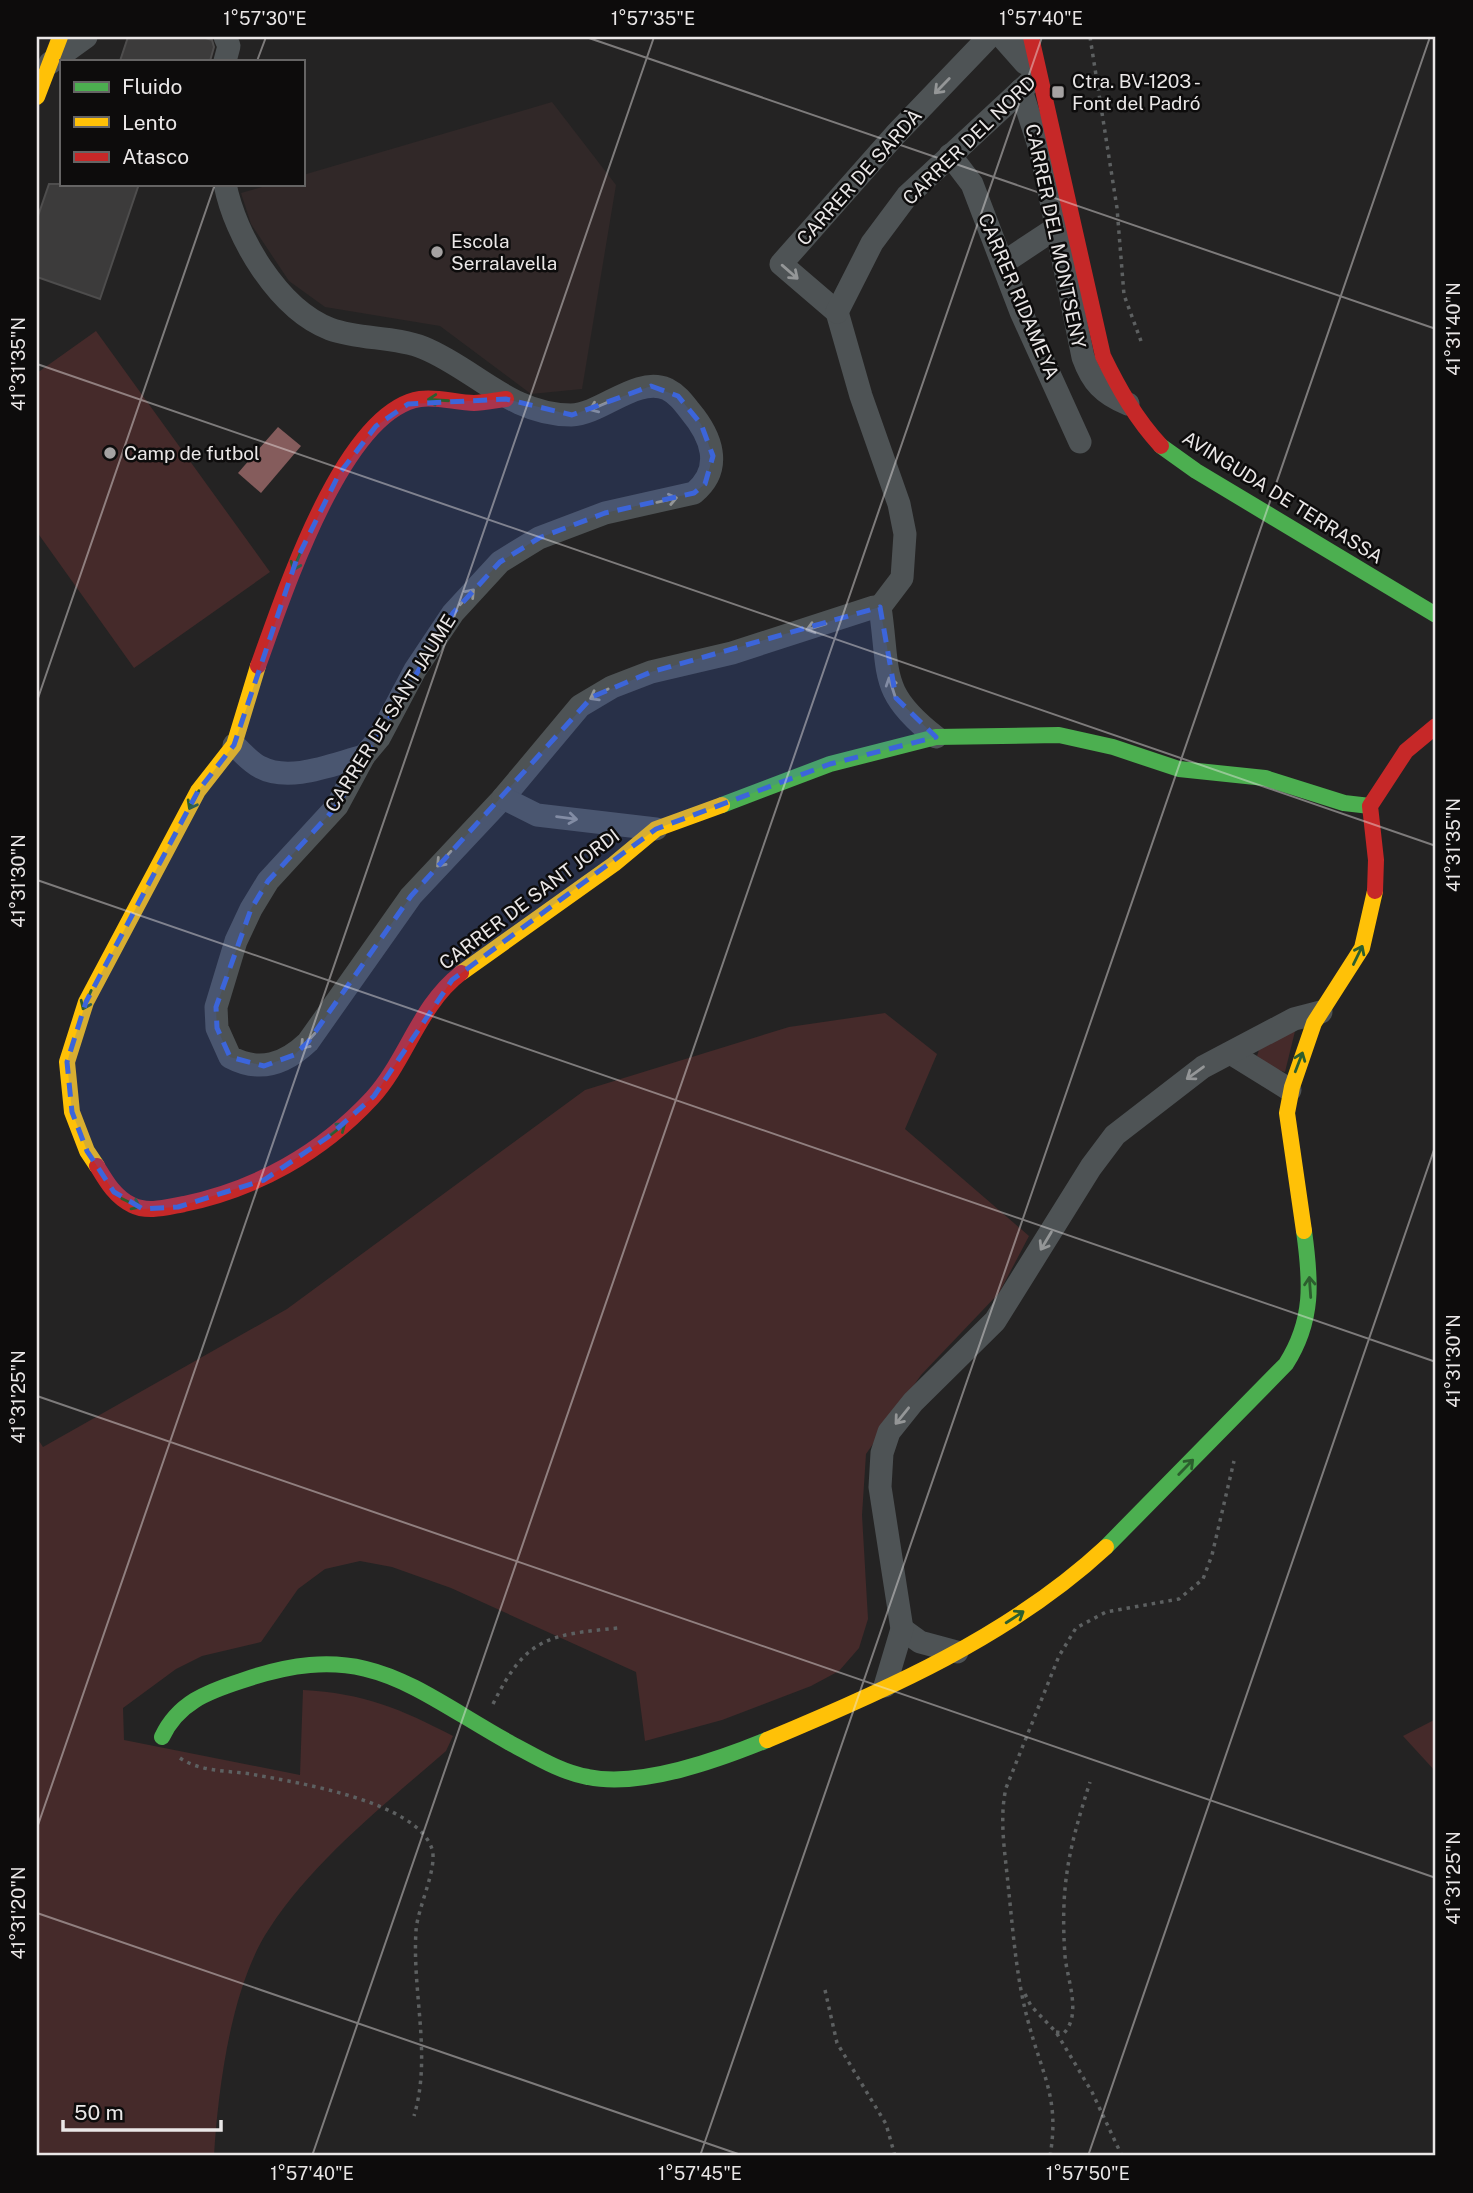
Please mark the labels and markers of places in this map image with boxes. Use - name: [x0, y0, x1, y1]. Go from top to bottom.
- place label: Ctra. BV-1203 - Font del Padró: [1072, 70, 1201, 114]
- marker: Ctra. BV-1203 - Font del Padró: [1050, 84, 1066, 100]
- place label: Escola Serralavella: [451, 230, 557, 274]
- marker: Escola Serralavella: [429, 244, 445, 260]
- place label: Camp de futbol: [124, 442, 260, 464]
- marker: Camp de futbol: [102, 445, 118, 461]

